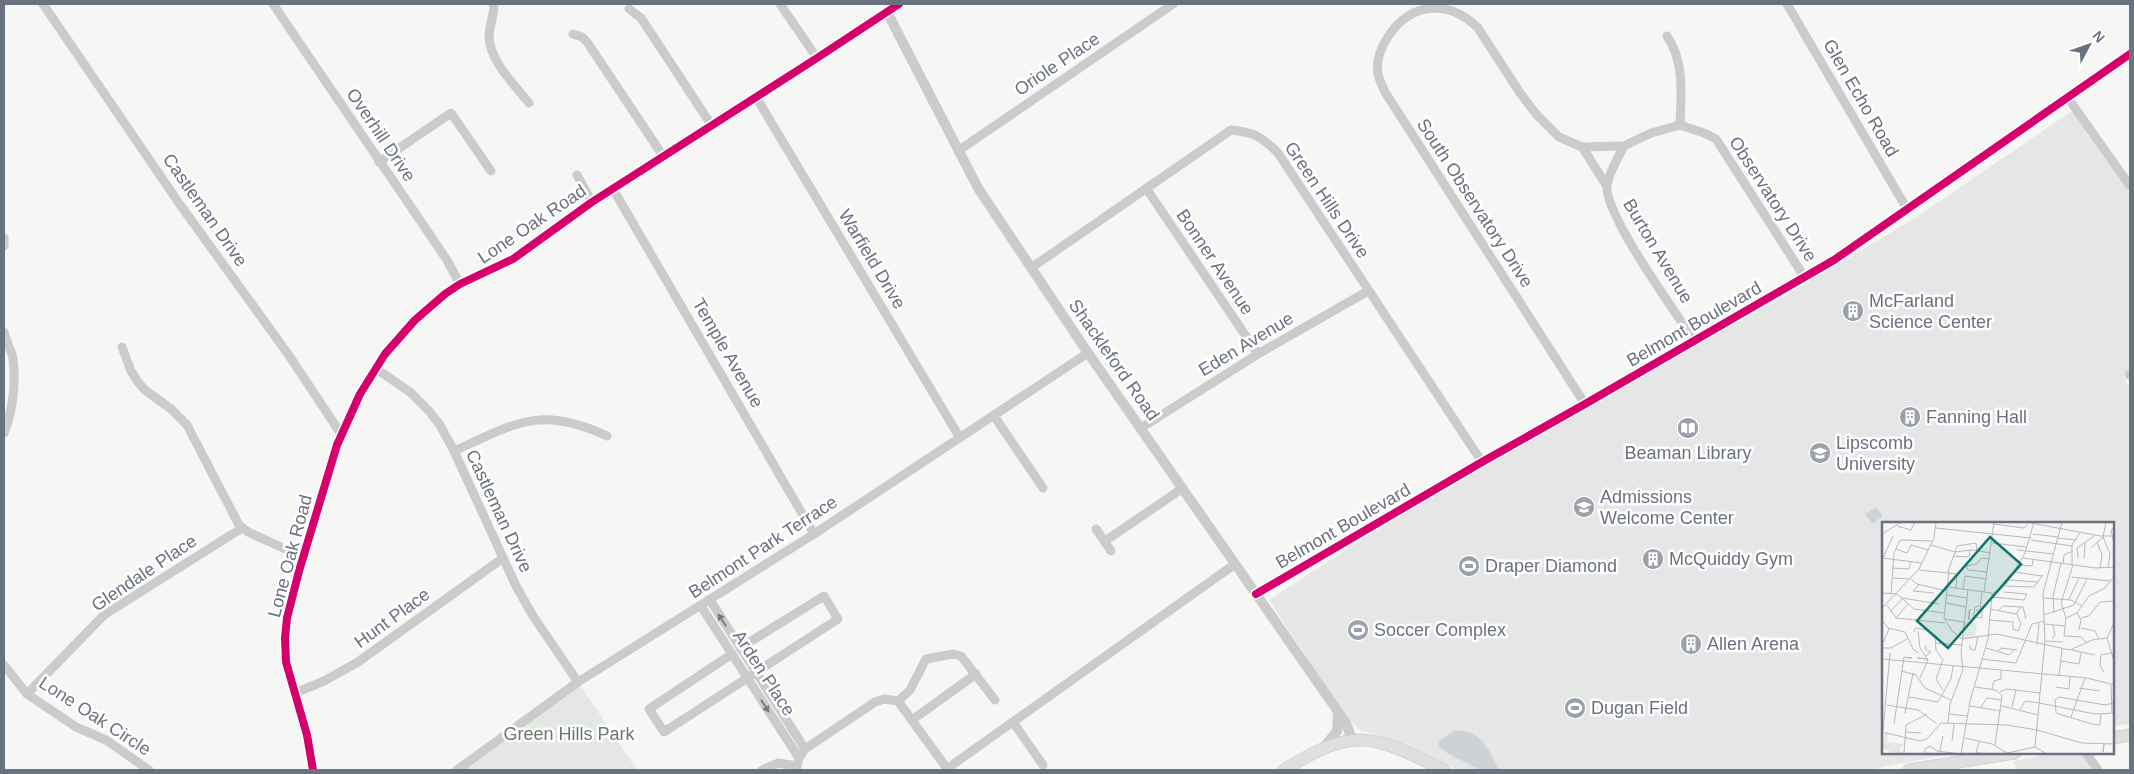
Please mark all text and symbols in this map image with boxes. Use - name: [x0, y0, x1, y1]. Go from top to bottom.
- north arrow: [2064, 20, 2114, 70]
- text: N: [2089, 27, 2108, 46]
- street label: Oriole Place: [1011, 28, 1103, 100]
- street label: Glen Echo Road: [1819, 36, 1903, 160]
- street label: Overhill Drive: [343, 85, 419, 185]
- street label: South Observatory Drive: [1413, 115, 1537, 291]
- street label: Observatory Drive: [1725, 133, 1821, 265]
- street label: Green Hills Drive: [1281, 138, 1373, 262]
- street label: Castleman Drive: [159, 150, 251, 270]
- street label: Lone Oak Road: [474, 180, 590, 268]
- street label: Burton Avenue: [1619, 195, 1697, 307]
- street label: Warfield Drive: [834, 206, 910, 312]
- street label: Bonner Avenue: [1172, 206, 1258, 318]
- street label: Belmont Boulevard: [1623, 277, 1765, 371]
- place label: McFarland Science Center: [1869, 291, 1992, 332]
- street label: Temple Avenue: [689, 295, 767, 411]
- street label: Shackleford Road: [1065, 296, 1163, 424]
- building icon: McFarland Science Center: [1841, 299, 1865, 323]
- street label: Eden Avenue: [1195, 308, 1297, 380]
- building icon: Fanning Hall: [1898, 405, 1922, 429]
- place label: Fanning Hall: [1926, 407, 2027, 427]
- library icon: Beaman Library: [1676, 416, 1700, 440]
- place label: Lipscomb University: [1836, 433, 1915, 474]
- school or university icon: Lipscomb University: [1808, 441, 1832, 465]
- place label: Beaman Library: [1624, 443, 1752, 463]
- street label: Castleman Drive: [462, 446, 536, 576]
- street label: Belmont Boulevard: [1272, 479, 1414, 573]
- place label: Admissions Welcome Center: [1600, 487, 1734, 528]
- street label: Belmont Park Terrace: [685, 492, 841, 602]
- street label: Lone Oak Road: [264, 493, 316, 619]
- school or university icon: Admissions Welcome Center: [1572, 495, 1596, 519]
- inset map: [1882, 522, 2114, 754]
- street label: Glendale Place: [88, 531, 200, 615]
- building icon: McQuiddy Gym: [1641, 547, 1665, 571]
- place label: McQuiddy Gym: [1669, 549, 1793, 569]
- sports icon: Draper Diamond: [1457, 554, 1481, 578]
- place label: Draper Diamond: [1485, 556, 1617, 576]
- street label: Hunt Place: [351, 584, 433, 652]
- one-way arrow: [718, 613, 727, 627]
- sports icon: Soccer Complex: [1346, 618, 1370, 642]
- place label: Soccer Complex: [1374, 620, 1506, 640]
- street label: Arden Place: [729, 626, 799, 720]
- building icon: Allen Arena: [1679, 632, 1703, 656]
- place label: Allen Arena: [1707, 634, 1800, 654]
- street label: Lone Oak Circle: [35, 672, 155, 760]
- sports icon: Dugan Field: [1563, 696, 1587, 720]
- place label: Dugan Field: [1591, 698, 1688, 718]
- one-way arrow: [761, 699, 770, 712]
- park label: Green Hills Park: [503, 724, 636, 744]

